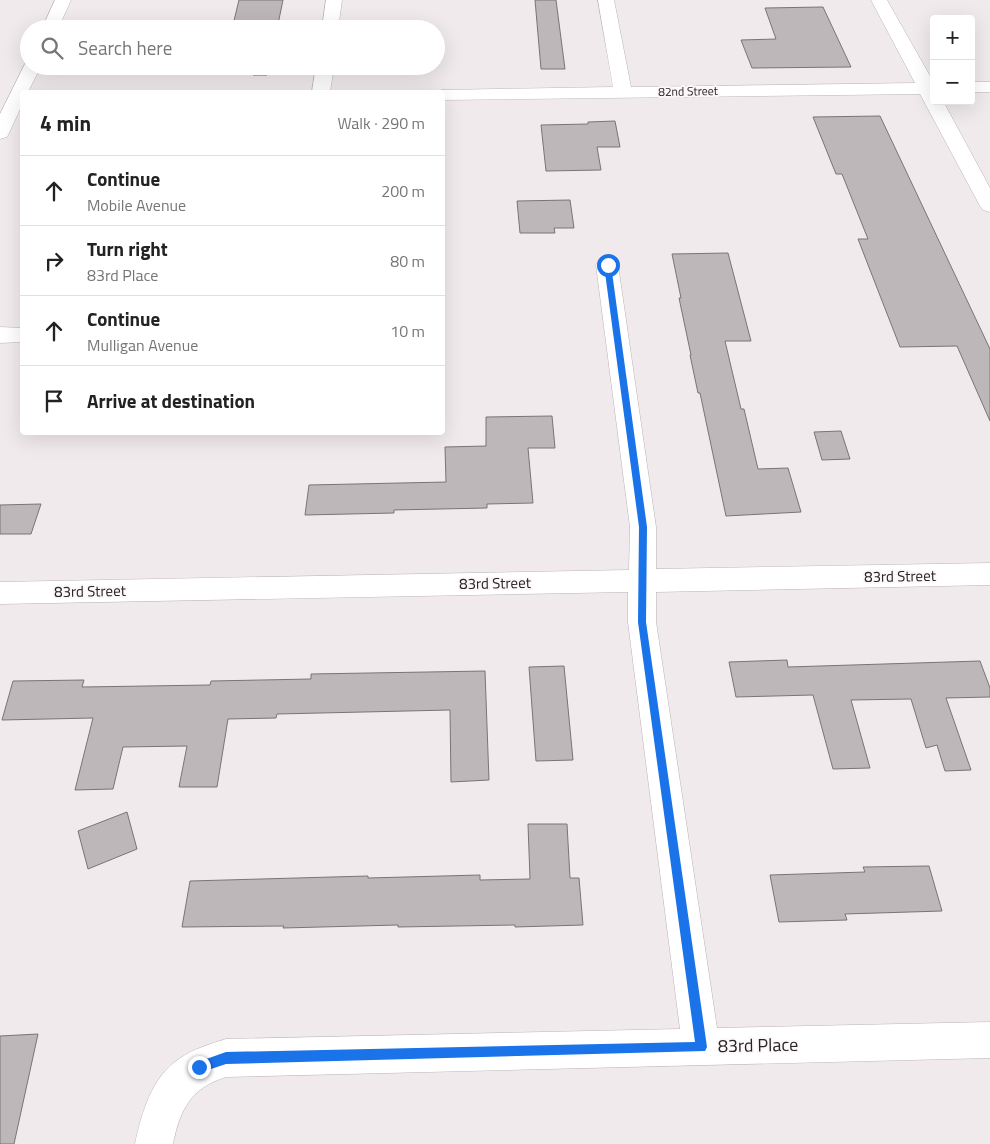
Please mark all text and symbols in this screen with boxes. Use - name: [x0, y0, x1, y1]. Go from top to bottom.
- map controls: [930, 15, 975, 105]
- button: +: [930, 15, 975, 60]
- search box: [20, 20, 445, 75]
- text: Search here: [78, 33, 172, 62]
- icon: search: [38, 34, 66, 62]
- button: −: [930, 60, 975, 105]
- street label: 82nd Street: [658, 81, 719, 101]
- text: 4 min: [40, 107, 91, 139]
- text: Walk · 290 m: [337, 111, 425, 135]
- text: Continue: [87, 164, 160, 193]
- icon: ahead: [40, 177, 68, 205]
- text: 200 m: [381, 179, 425, 203]
- text: Mobile Avenue: [87, 193, 186, 217]
- text: Turn right: [87, 234, 168, 263]
- icon: right: [40, 247, 68, 275]
- text: 80 m: [390, 249, 425, 273]
- route start: [597, 254, 620, 277]
- text: 83rd Place: [87, 263, 158, 287]
- text: Continue: [87, 304, 160, 333]
- icon: ahead: [40, 317, 68, 345]
- text: 10 m: [390, 319, 425, 343]
- text: Mulligan Avenue: [87, 333, 198, 357]
- text: Arrive at destination: [87, 386, 255, 415]
- icon: arrive: [40, 387, 68, 415]
- street label: 83rd Street: [864, 564, 937, 588]
- street label: 83rd Street: [459, 571, 532, 595]
- street label: 83rd Street: [54, 579, 127, 603]
- street label: 83rd Place: [718, 1031, 798, 1059]
- route end: [188, 1056, 211, 1079]

